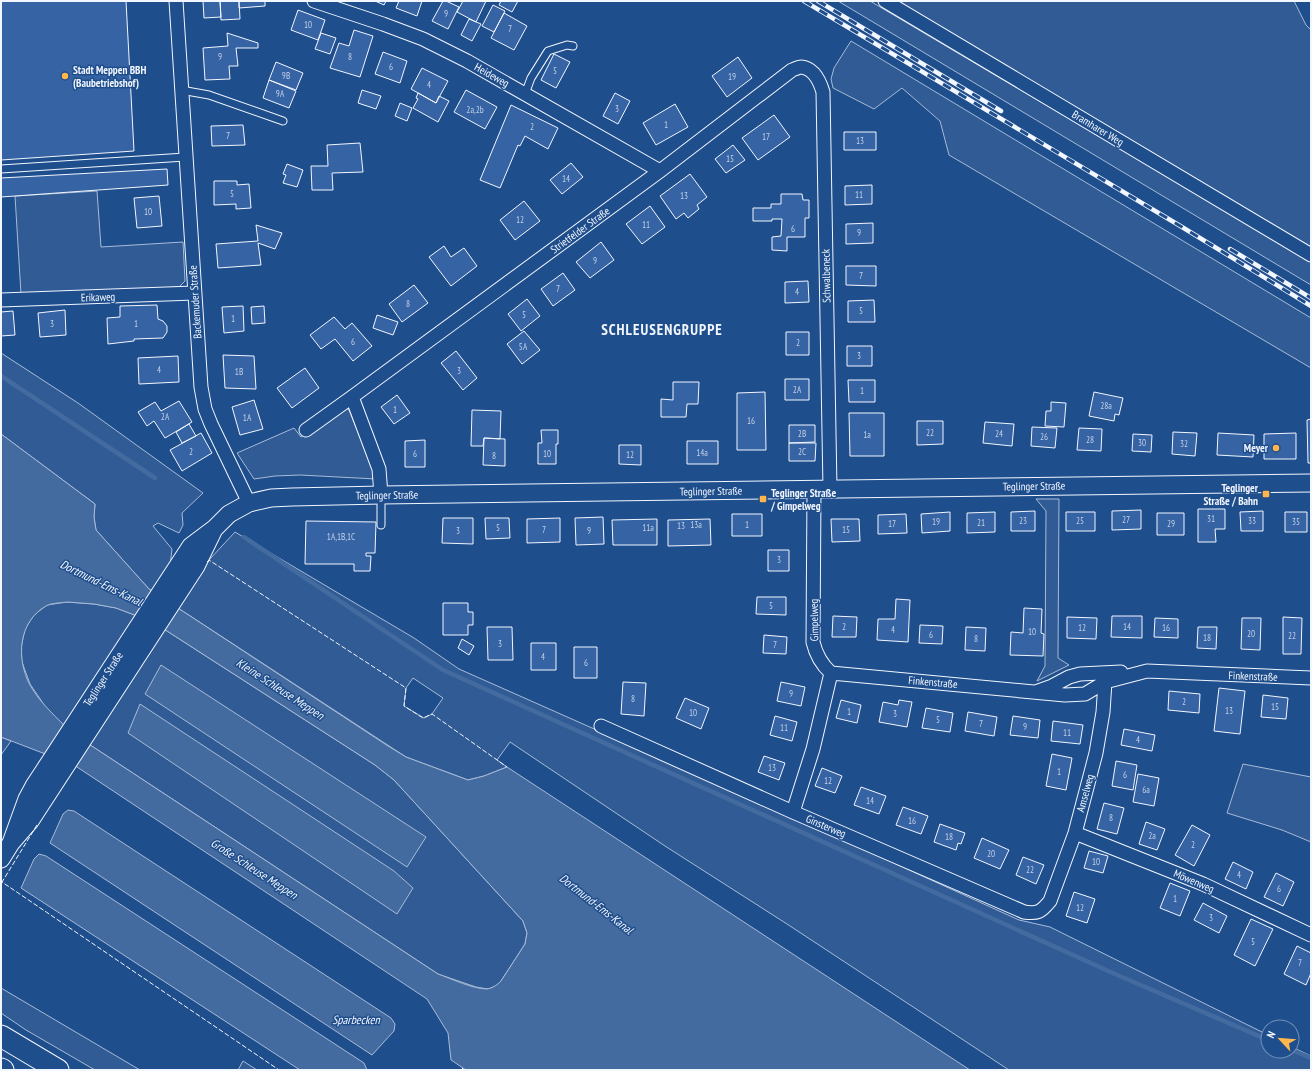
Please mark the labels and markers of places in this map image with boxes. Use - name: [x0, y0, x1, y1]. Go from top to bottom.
- place label: Stadt Meppen BBH (Baubetriebshof): [73, 63, 146, 90]
- marker: Stadt Meppen BBH (Baubetriebshof): [60, 71, 70, 81]
- place label: Meyer: [1244, 441, 1269, 455]
- marker: Meyer: [1271, 443, 1281, 453]
- place label: Teglinger Straße / Bahn: [1203, 481, 1259, 508]
- place label: Teglinger Straße / Gimpelweg: [770, 486, 836, 513]
- marker: Teglinger Straße / Bahn: [1261, 489, 1271, 499]
- marker: Teglinger Straße / Gimpelweg: [758, 494, 768, 504]

